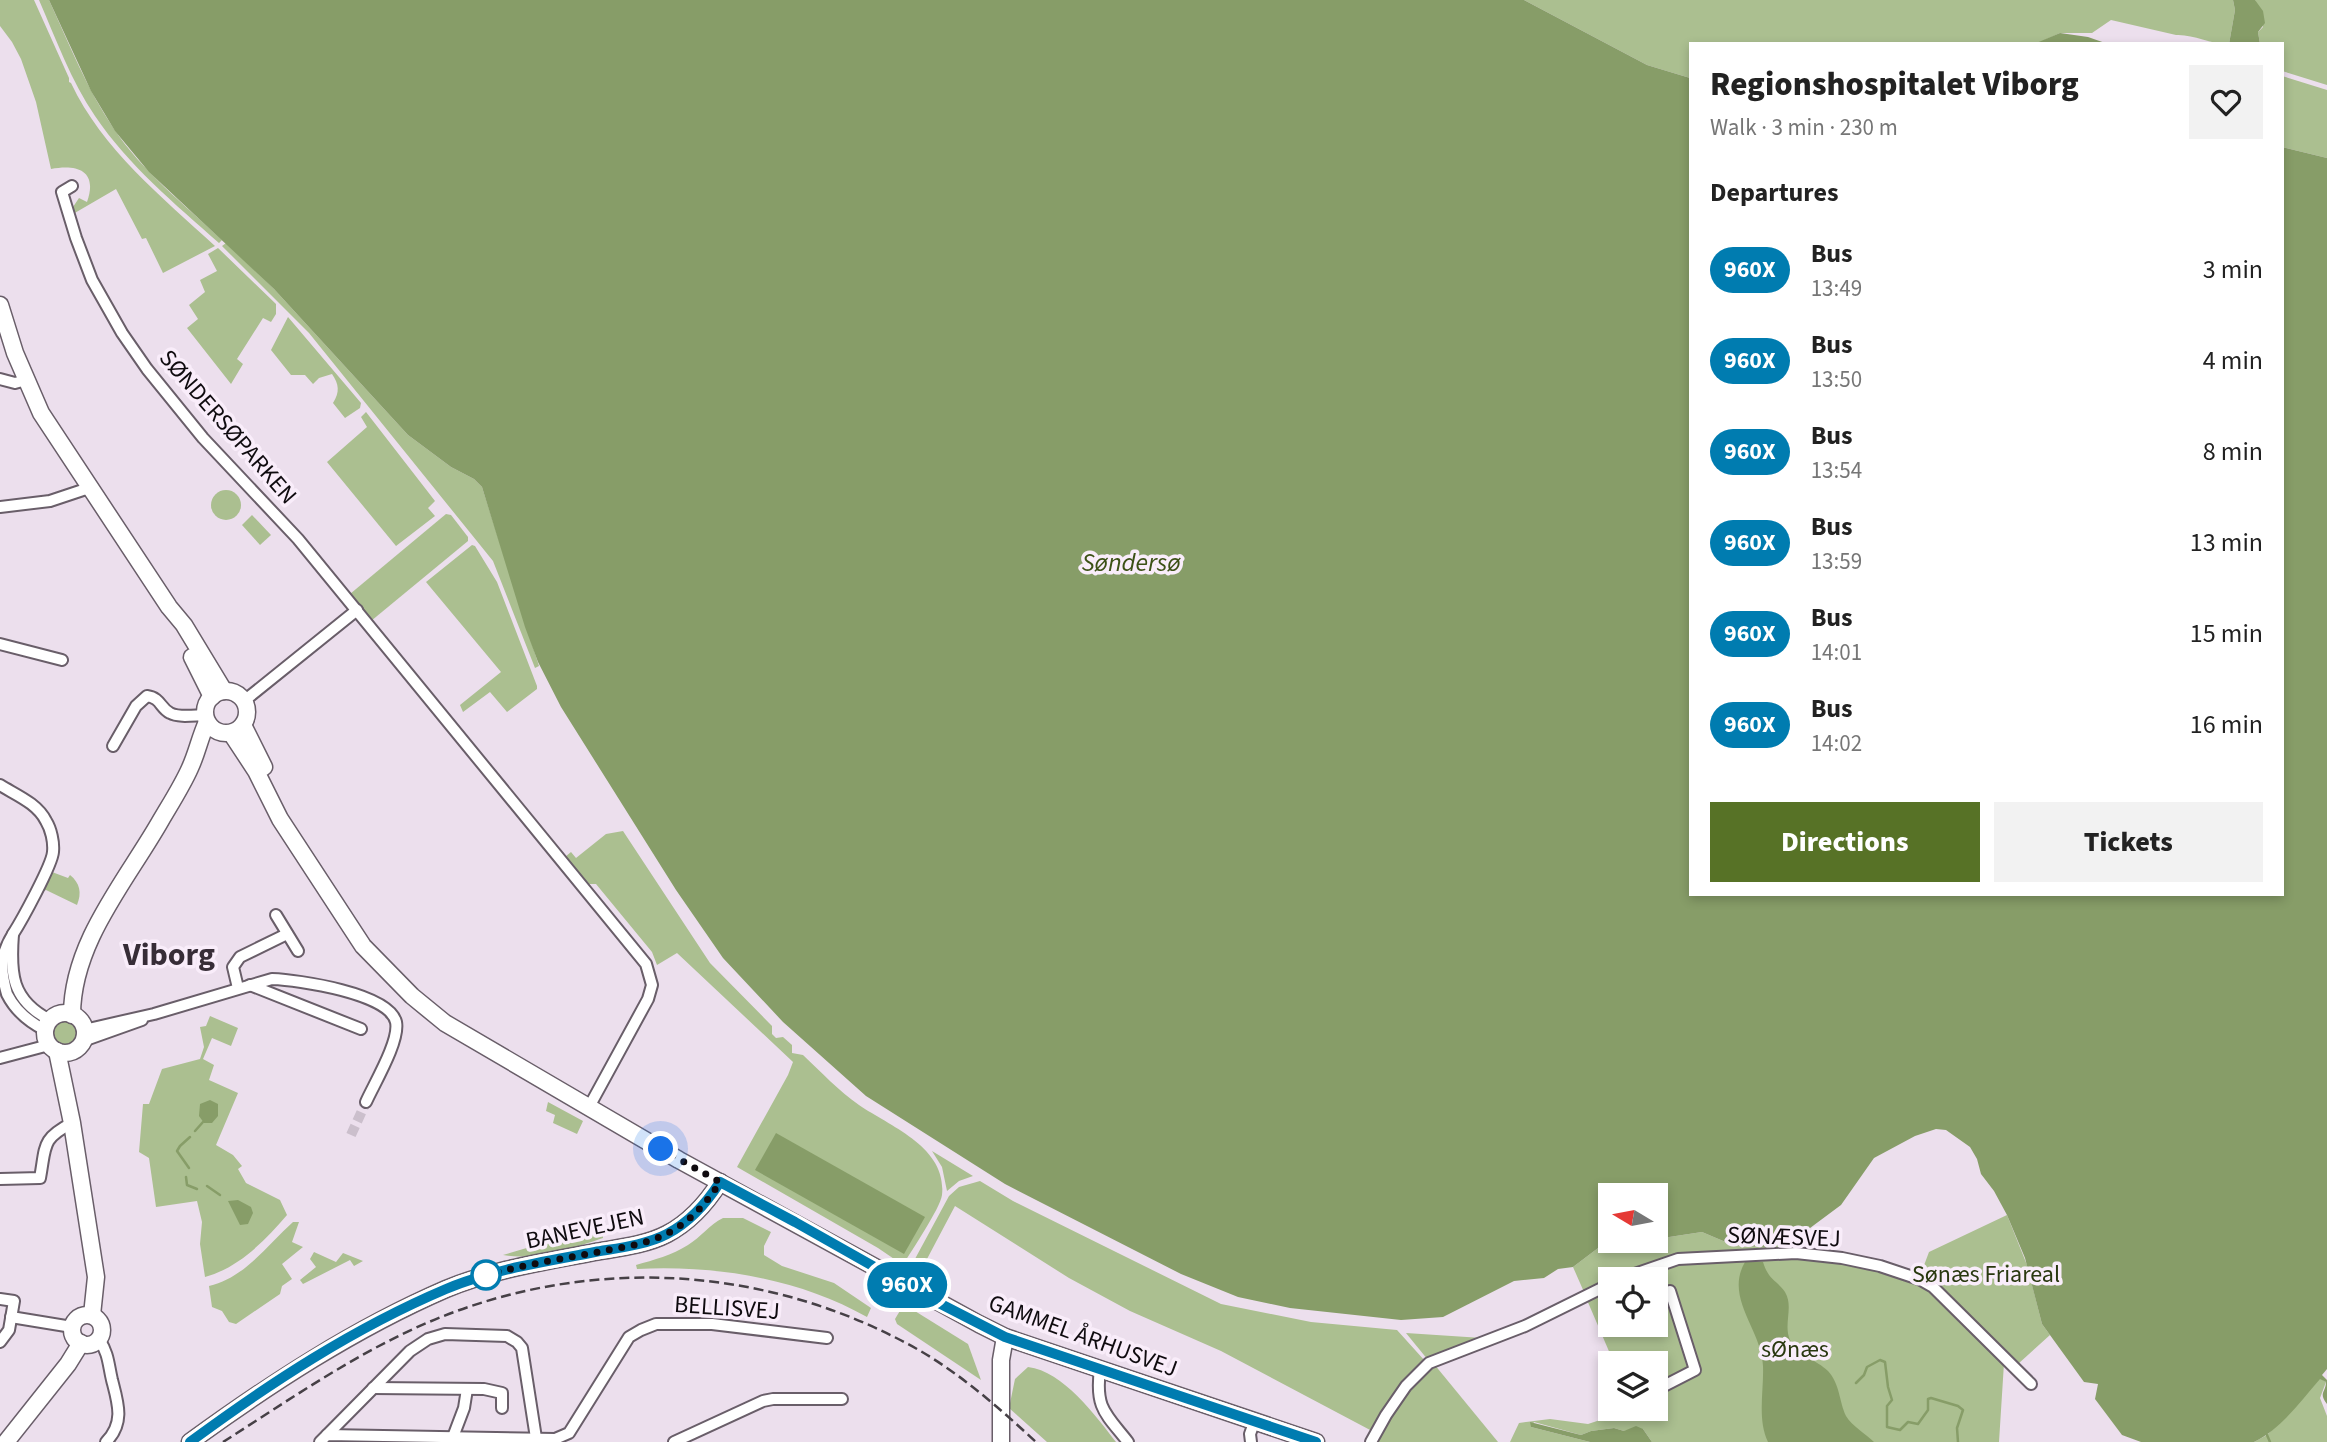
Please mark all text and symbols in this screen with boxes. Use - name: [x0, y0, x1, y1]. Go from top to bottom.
- text: Regionshospitalet Viborg: [1710, 61, 2079, 108]
- button: heart: [2189, 65, 2263, 139]
- text: Walk · 3 min · 230 m: [1710, 111, 1898, 144]
- text: Departures: [1710, 174, 1838, 211]
- text: Bus: [1811, 235, 1853, 272]
- text: 3 min: [2203, 251, 2263, 288]
- text: 960X: [1724, 252, 1776, 287]
- text: 13:49: [1811, 272, 1862, 305]
- text: Bus: [1811, 326, 1853, 363]
- street label: SØNDERSØPARKEN: [151, 342, 305, 512]
- text: 4 min: [2203, 342, 2263, 379]
- text: 960X: [1724, 343, 1776, 378]
- text: 13:50: [1811, 363, 1862, 396]
- text: Bus: [1811, 417, 1853, 454]
- text: 8 min: [2203, 433, 2263, 470]
- text: 960X: [1724, 434, 1776, 469]
- text: 13:54: [1811, 454, 1862, 487]
- text: Bus: [1811, 508, 1853, 545]
- text: 13 min: [2190, 524, 2263, 561]
- text: 960X: [1724, 525, 1776, 560]
- water label: Søndersø: [1081, 544, 1181, 581]
- text: 13:59: [1811, 545, 1862, 578]
- text: Bus: [1811, 599, 1853, 636]
- text: 15 min: [2190, 615, 2263, 652]
- text: 960X: [1724, 616, 1776, 651]
- text: 14:01: [1811, 636, 1862, 669]
- text: Bus: [1811, 690, 1853, 727]
- text: 16 min: [2190, 706, 2263, 743]
- text: 960X: [1724, 707, 1776, 742]
- text: 14:02: [1811, 727, 1862, 760]
- button: Directions: [1710, 802, 1980, 882]
- button: Tickets: [1994, 802, 2263, 882]
- district label: Viborg: [122, 932, 215, 978]
- your location: [643, 1131, 678, 1166]
- north arrow: [1598, 1183, 1668, 1253]
- map controls: [1598, 1183, 1668, 1421]
- street label: BANEVEJEN: [523, 1199, 647, 1259]
- street label: SØNÆSVEJ: [1727, 1218, 1841, 1256]
- park label: Sønæs Friareal: [1912, 1257, 2060, 1292]
- unlabelled marker: [471, 1260, 501, 1290]
- line badge: 960X: [858, 1262, 956, 1308]
- text: 960X: [881, 1267, 933, 1302]
- button: locate: [1598, 1267, 1668, 1337]
- street label: GAMMEL ÅRHUSVEJ: [984, 1286, 1182, 1386]
- street label: BELLISVEJ: [673, 1287, 781, 1329]
- park label: sØnæs: [1761, 1332, 1829, 1367]
- button: layers: [1598, 1351, 1668, 1421]

